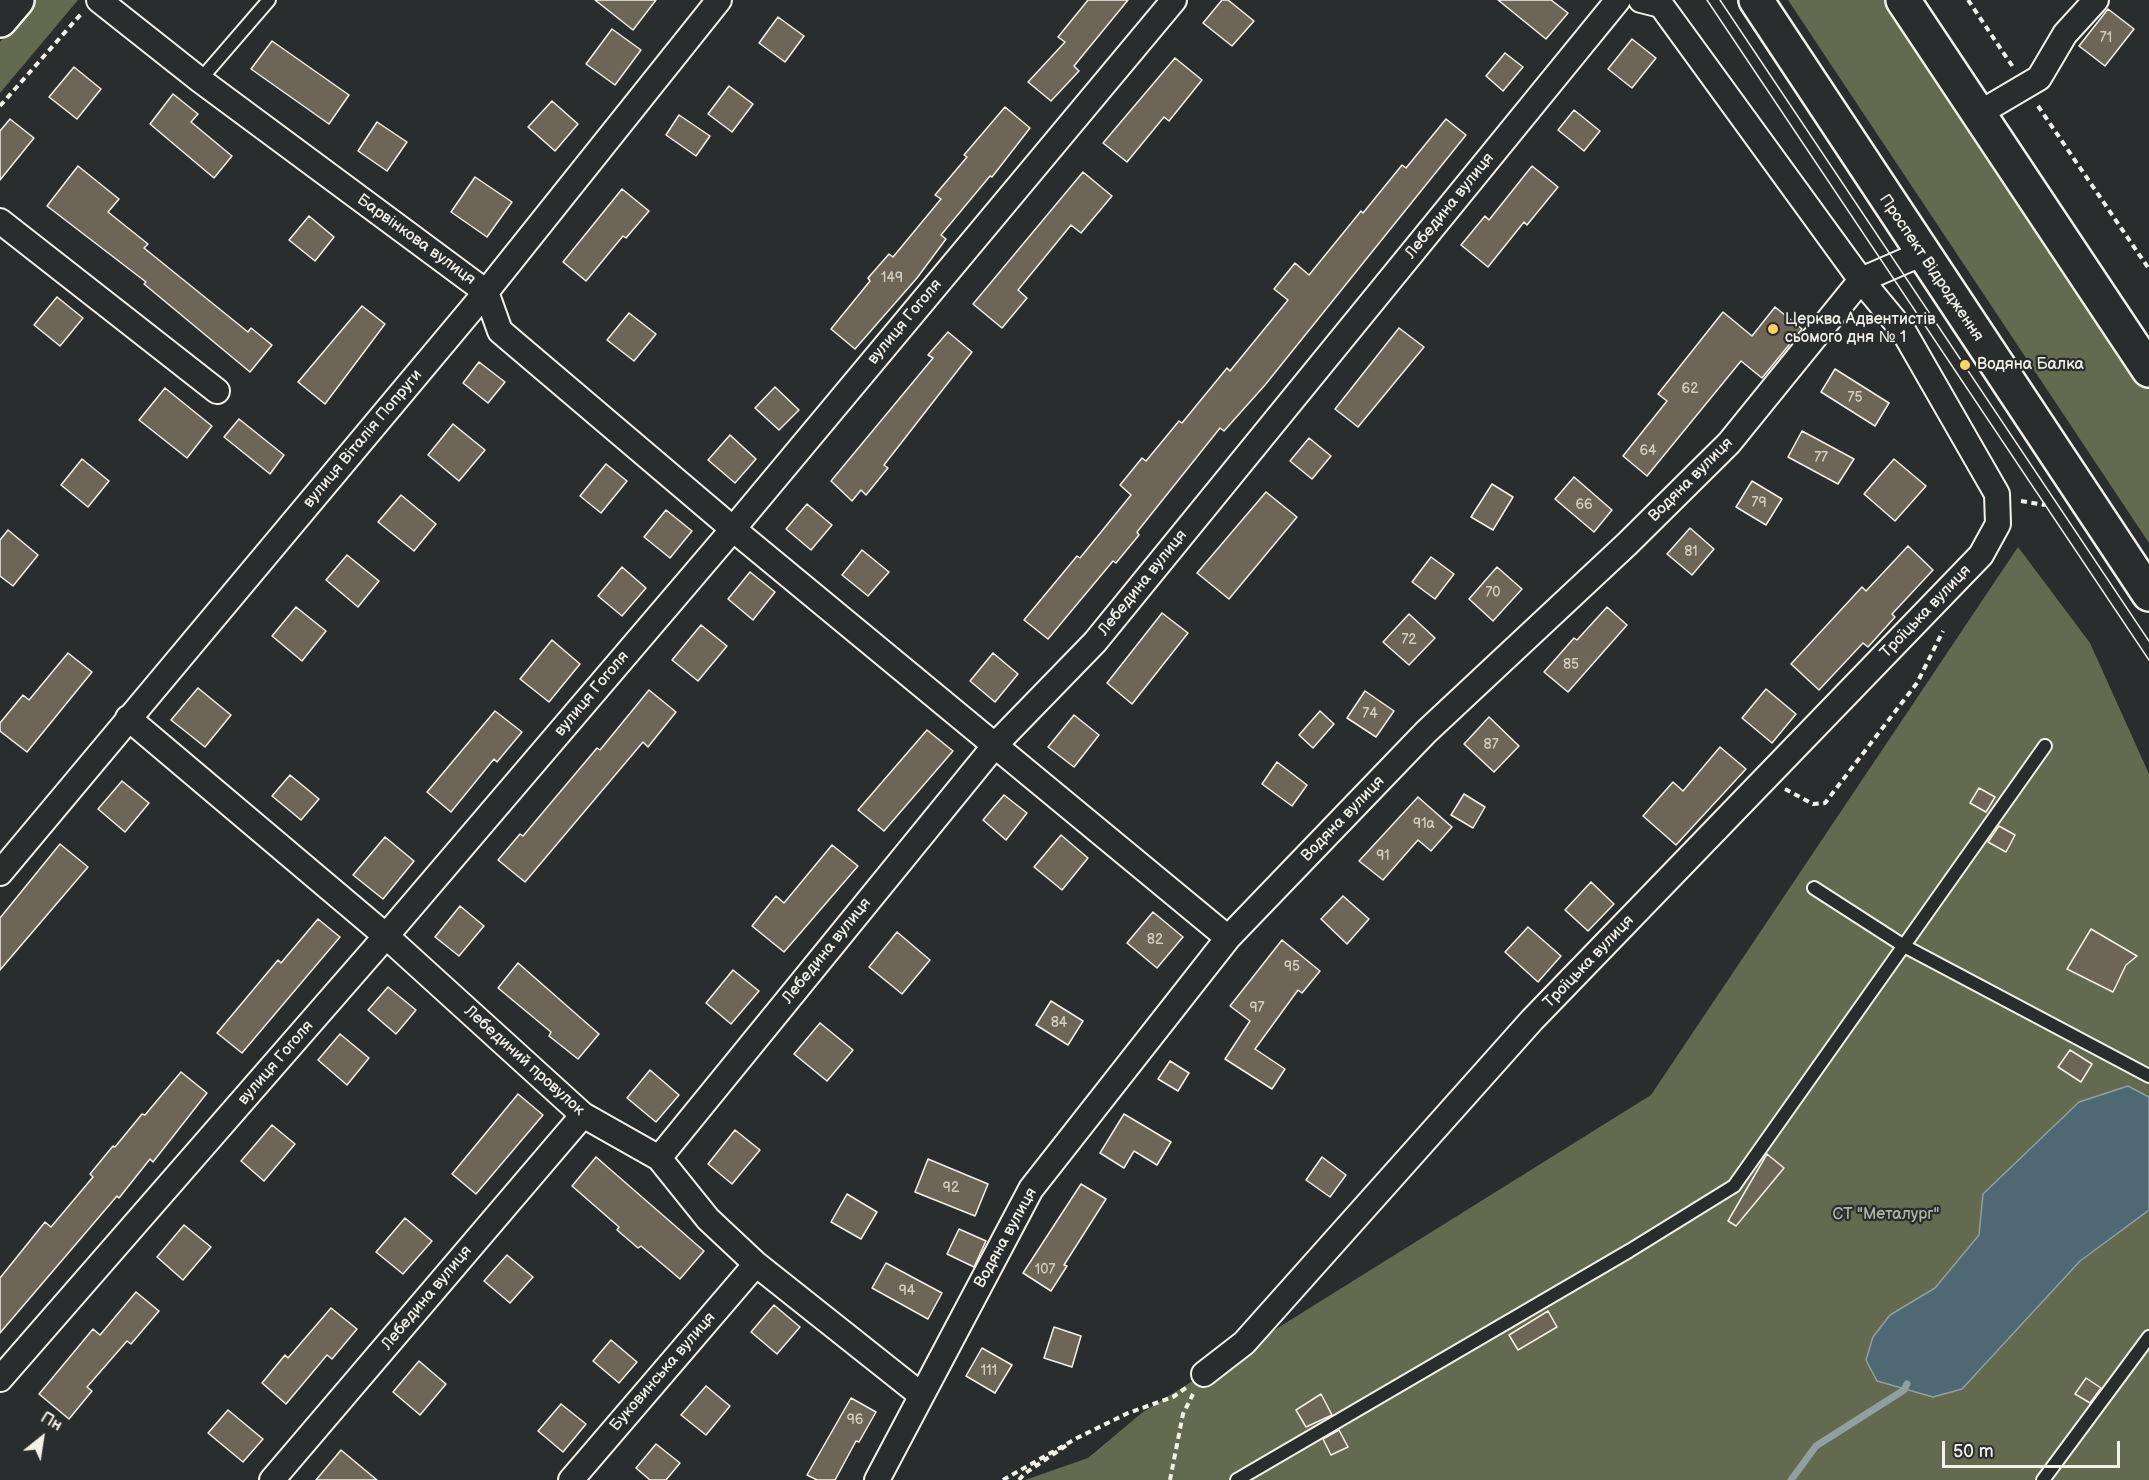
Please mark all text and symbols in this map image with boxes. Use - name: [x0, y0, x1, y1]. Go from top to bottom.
- house number: 71: [2100, 30, 2112, 46]
- street label: Лебедина вулиця: [1402, 149, 1498, 263]
- street label: Барвінкова вулиця: [353, 191, 479, 289]
- street label: Проспект Відродження: [1875, 191, 1987, 345]
- house number: 149: [881, 270, 903, 286]
- street label: вулиця Гоголя: [864, 275, 946, 369]
- place label: Церква Адвентистів сьомого дня № 1: [1785, 310, 1936, 348]
- marker: Церква Адвентистів сьомого дня № 1: [1766, 322, 1780, 336]
- place label: Водяна Балка: [1977, 355, 2084, 375]
- marker: Водяна Балка: [1958, 358, 1972, 372]
- street label: вулиця Віталія Попруги: [300, 366, 426, 512]
- house number: 62: [1682, 381, 1698, 397]
- house number: 75: [1848, 390, 1862, 406]
- street label: Водяна вулиця: [1645, 434, 1737, 526]
- house number: 64: [1639, 443, 1657, 459]
- house number: 77: [1814, 450, 1828, 466]
- house number: 79: [1752, 495, 1766, 511]
- house number: 66: [1575, 497, 1593, 513]
- street label: Лебедина вулиця: [1095, 526, 1191, 640]
- house number: 81: [1684, 544, 1698, 560]
- street label: Троїцька вулиця: [1877, 561, 1975, 663]
- house number: 70: [1485, 585, 1501, 601]
- house number: 72: [1401, 632, 1417, 648]
- street label: вулиця Гоголя: [551, 647, 633, 741]
- house number: 85: [1563, 657, 1579, 673]
- house number: 74: [1362, 706, 1378, 722]
- house number: 87: [1483, 737, 1499, 753]
- street label: Водяна вулиця: [1297, 772, 1389, 866]
- house number: 91а: [1413, 816, 1435, 832]
- house number: 91: [1376, 848, 1390, 864]
- street label: Лебедина вулиця: [779, 894, 875, 1008]
- street label: Троїцька вулиця: [1540, 911, 1638, 1013]
- house number: 82: [1147, 932, 1163, 948]
- house number: 95: [1284, 959, 1300, 975]
- house number: 97: [1250, 1000, 1264, 1016]
- street label: Лебединий провулок: [460, 1002, 588, 1120]
- house number: 84: [1051, 1015, 1067, 1031]
- street label: вулиця Гоголя: [234, 1017, 318, 1109]
- house number: 92: [943, 1180, 959, 1196]
- street label: Водяна вулиця: [971, 1185, 1041, 1291]
- park label: СТ "Металург": [1833, 1205, 1939, 1225]
- street label: Лебедина вулиця: [378, 1242, 476, 1354]
- house number: 107: [1035, 1262, 1055, 1278]
- house number: 94: [899, 1283, 915, 1299]
- street label: Буковинська вулиця: [606, 1309, 720, 1435]
- house number: 111: [981, 1363, 997, 1379]
- north arrow: [12, 1408, 72, 1468]
- text: Пн: [37, 1408, 65, 1436]
- house number: 96: [847, 1412, 863, 1428]
- scale bar: [1945, 1429, 2124, 1467]
- text: 50 m: [1953, 1441, 1994, 1462]

